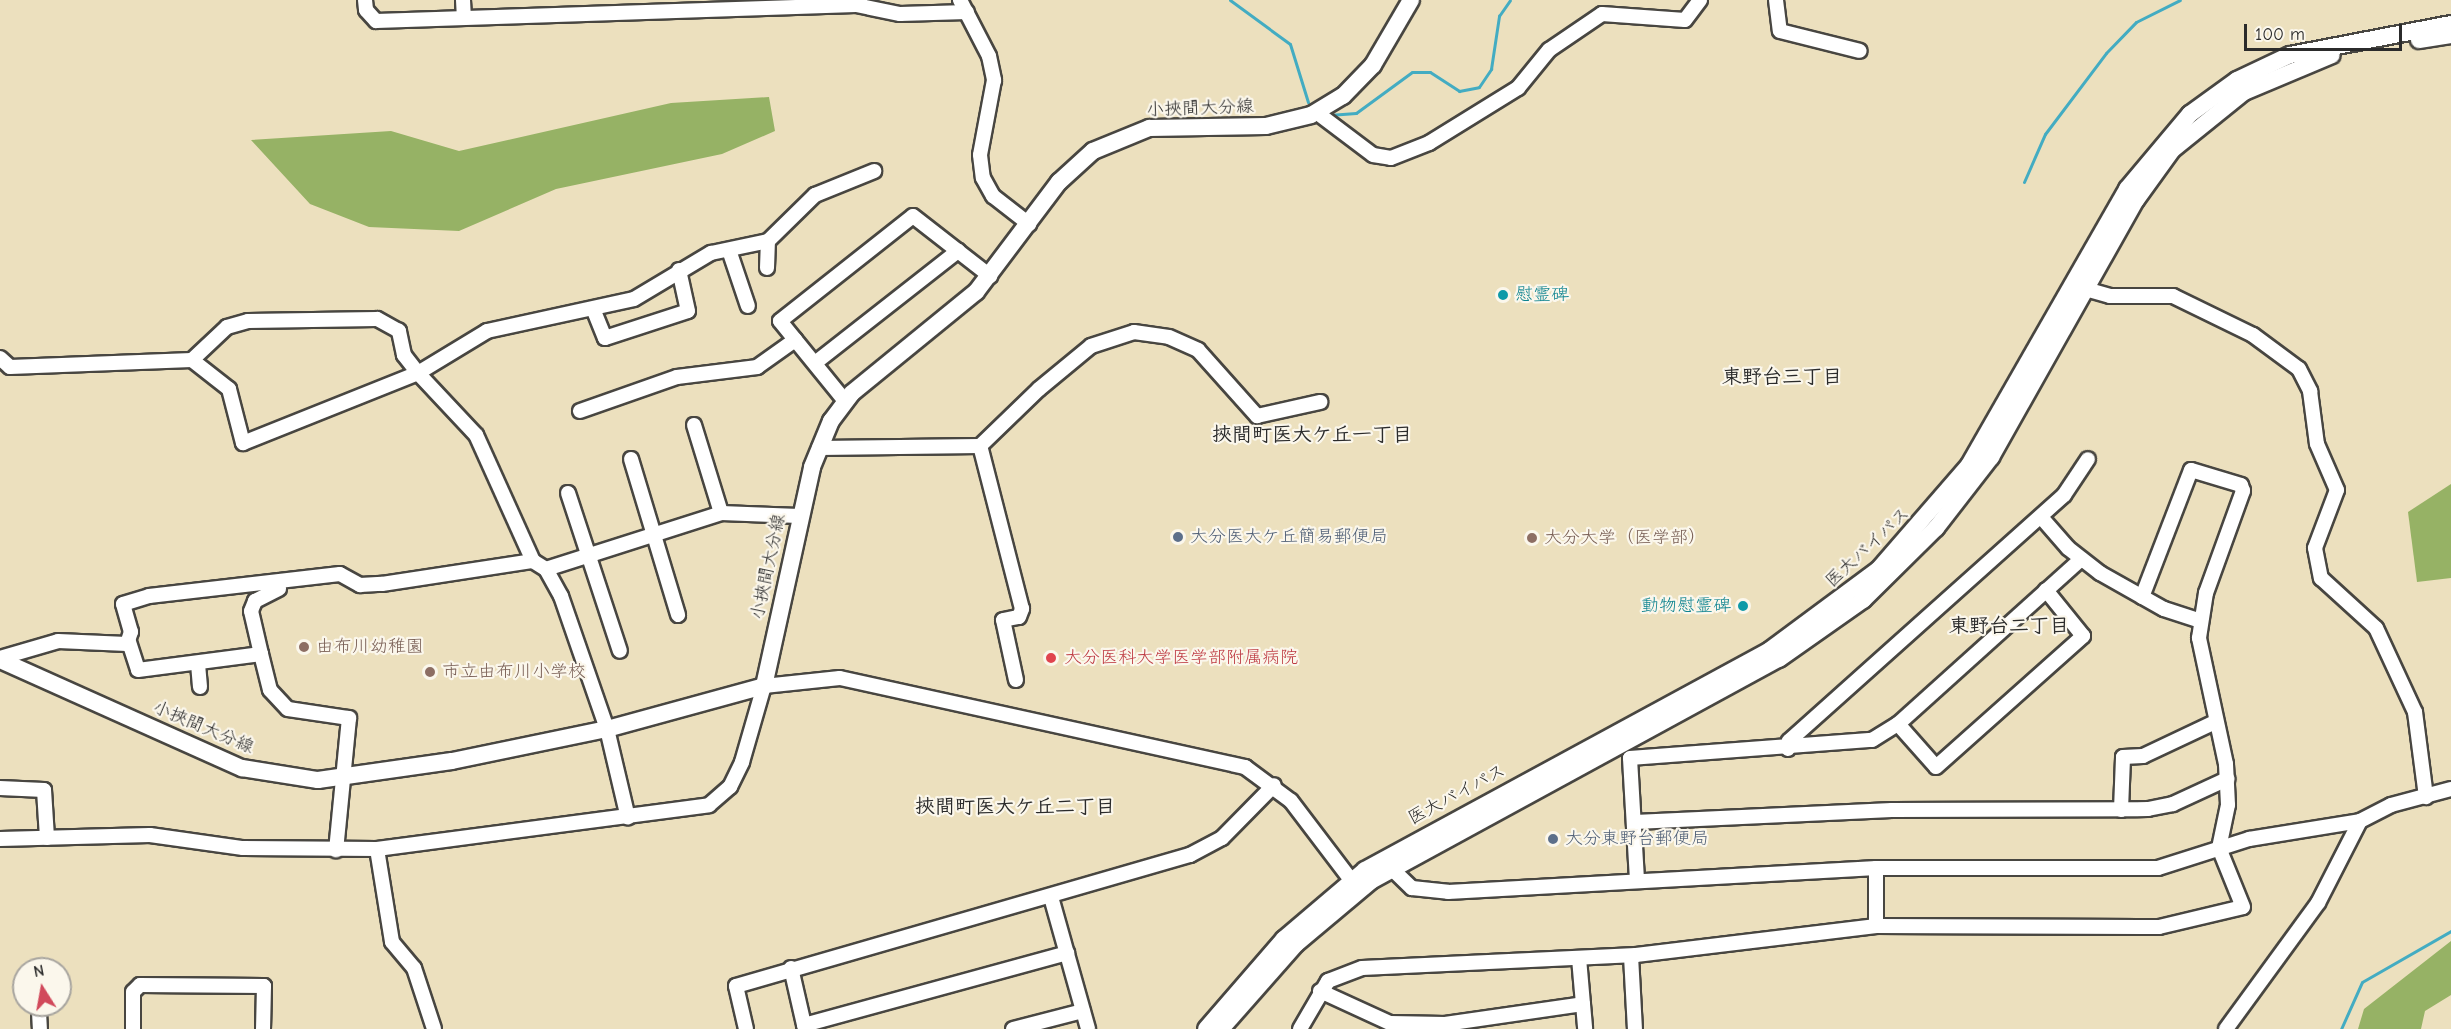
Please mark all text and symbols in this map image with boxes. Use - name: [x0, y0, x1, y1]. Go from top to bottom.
- scale bar: [2247, 12, 2404, 50]
- text: 100 m: [2255, 24, 2305, 45]
- street label: 小挾間大分線: [1146, 96, 1254, 122]
- place label: 慰霊碑: [1515, 284, 1569, 306]
- marker: 慰霊碑: [1496, 288, 1510, 302]
- district label: 東野台三丁目: [1722, 364, 1842, 388]
- district label: 挾間町医大ケ丘一丁目: [1212, 422, 1412, 446]
- street label: 医大バイパス: [1821, 503, 1915, 593]
- street label: 小挾間大分線: [747, 512, 791, 622]
- place label: 大分医大ケ丘簡易郵便局: [1190, 526, 1388, 548]
- place label: 大分大学（医学部）: [1544, 527, 1706, 549]
- marker: 大分医大ケ丘簡易郵便局: [1171, 530, 1185, 544]
- marker: 大分大学（医学部）: [1525, 531, 1539, 545]
- place label: 動物慰霊碑: [1641, 595, 1731, 617]
- marker: 動物慰霊碑: [1736, 599, 1750, 613]
- district label: 東野台二丁目: [1949, 613, 2069, 637]
- place label: 由布川幼稚園: [316, 636, 424, 658]
- marker: 由布川幼稚園: [297, 640, 311, 654]
- place label: 大分医科大学医学部附属病院: [1064, 647, 1298, 669]
- marker: 大分医科大学医学部附属病院: [1042, 649, 1060, 667]
- place label: 市立由布川小学校: [442, 661, 586, 683]
- marker: 市立由布川小学校: [423, 665, 437, 679]
- street label: 小挾間大分線: [149, 697, 257, 759]
- street label: 医大バイパス: [1404, 760, 1510, 830]
- district label: 挾間町医大ケ丘二丁目: [915, 794, 1115, 818]
- place label: 大分東野台郵便局: [1565, 828, 1709, 850]
- marker: 大分東野台郵便局: [1546, 832, 1560, 846]
- north arrow: [12, 957, 72, 1017]
- text: N: [32, 961, 46, 981]

